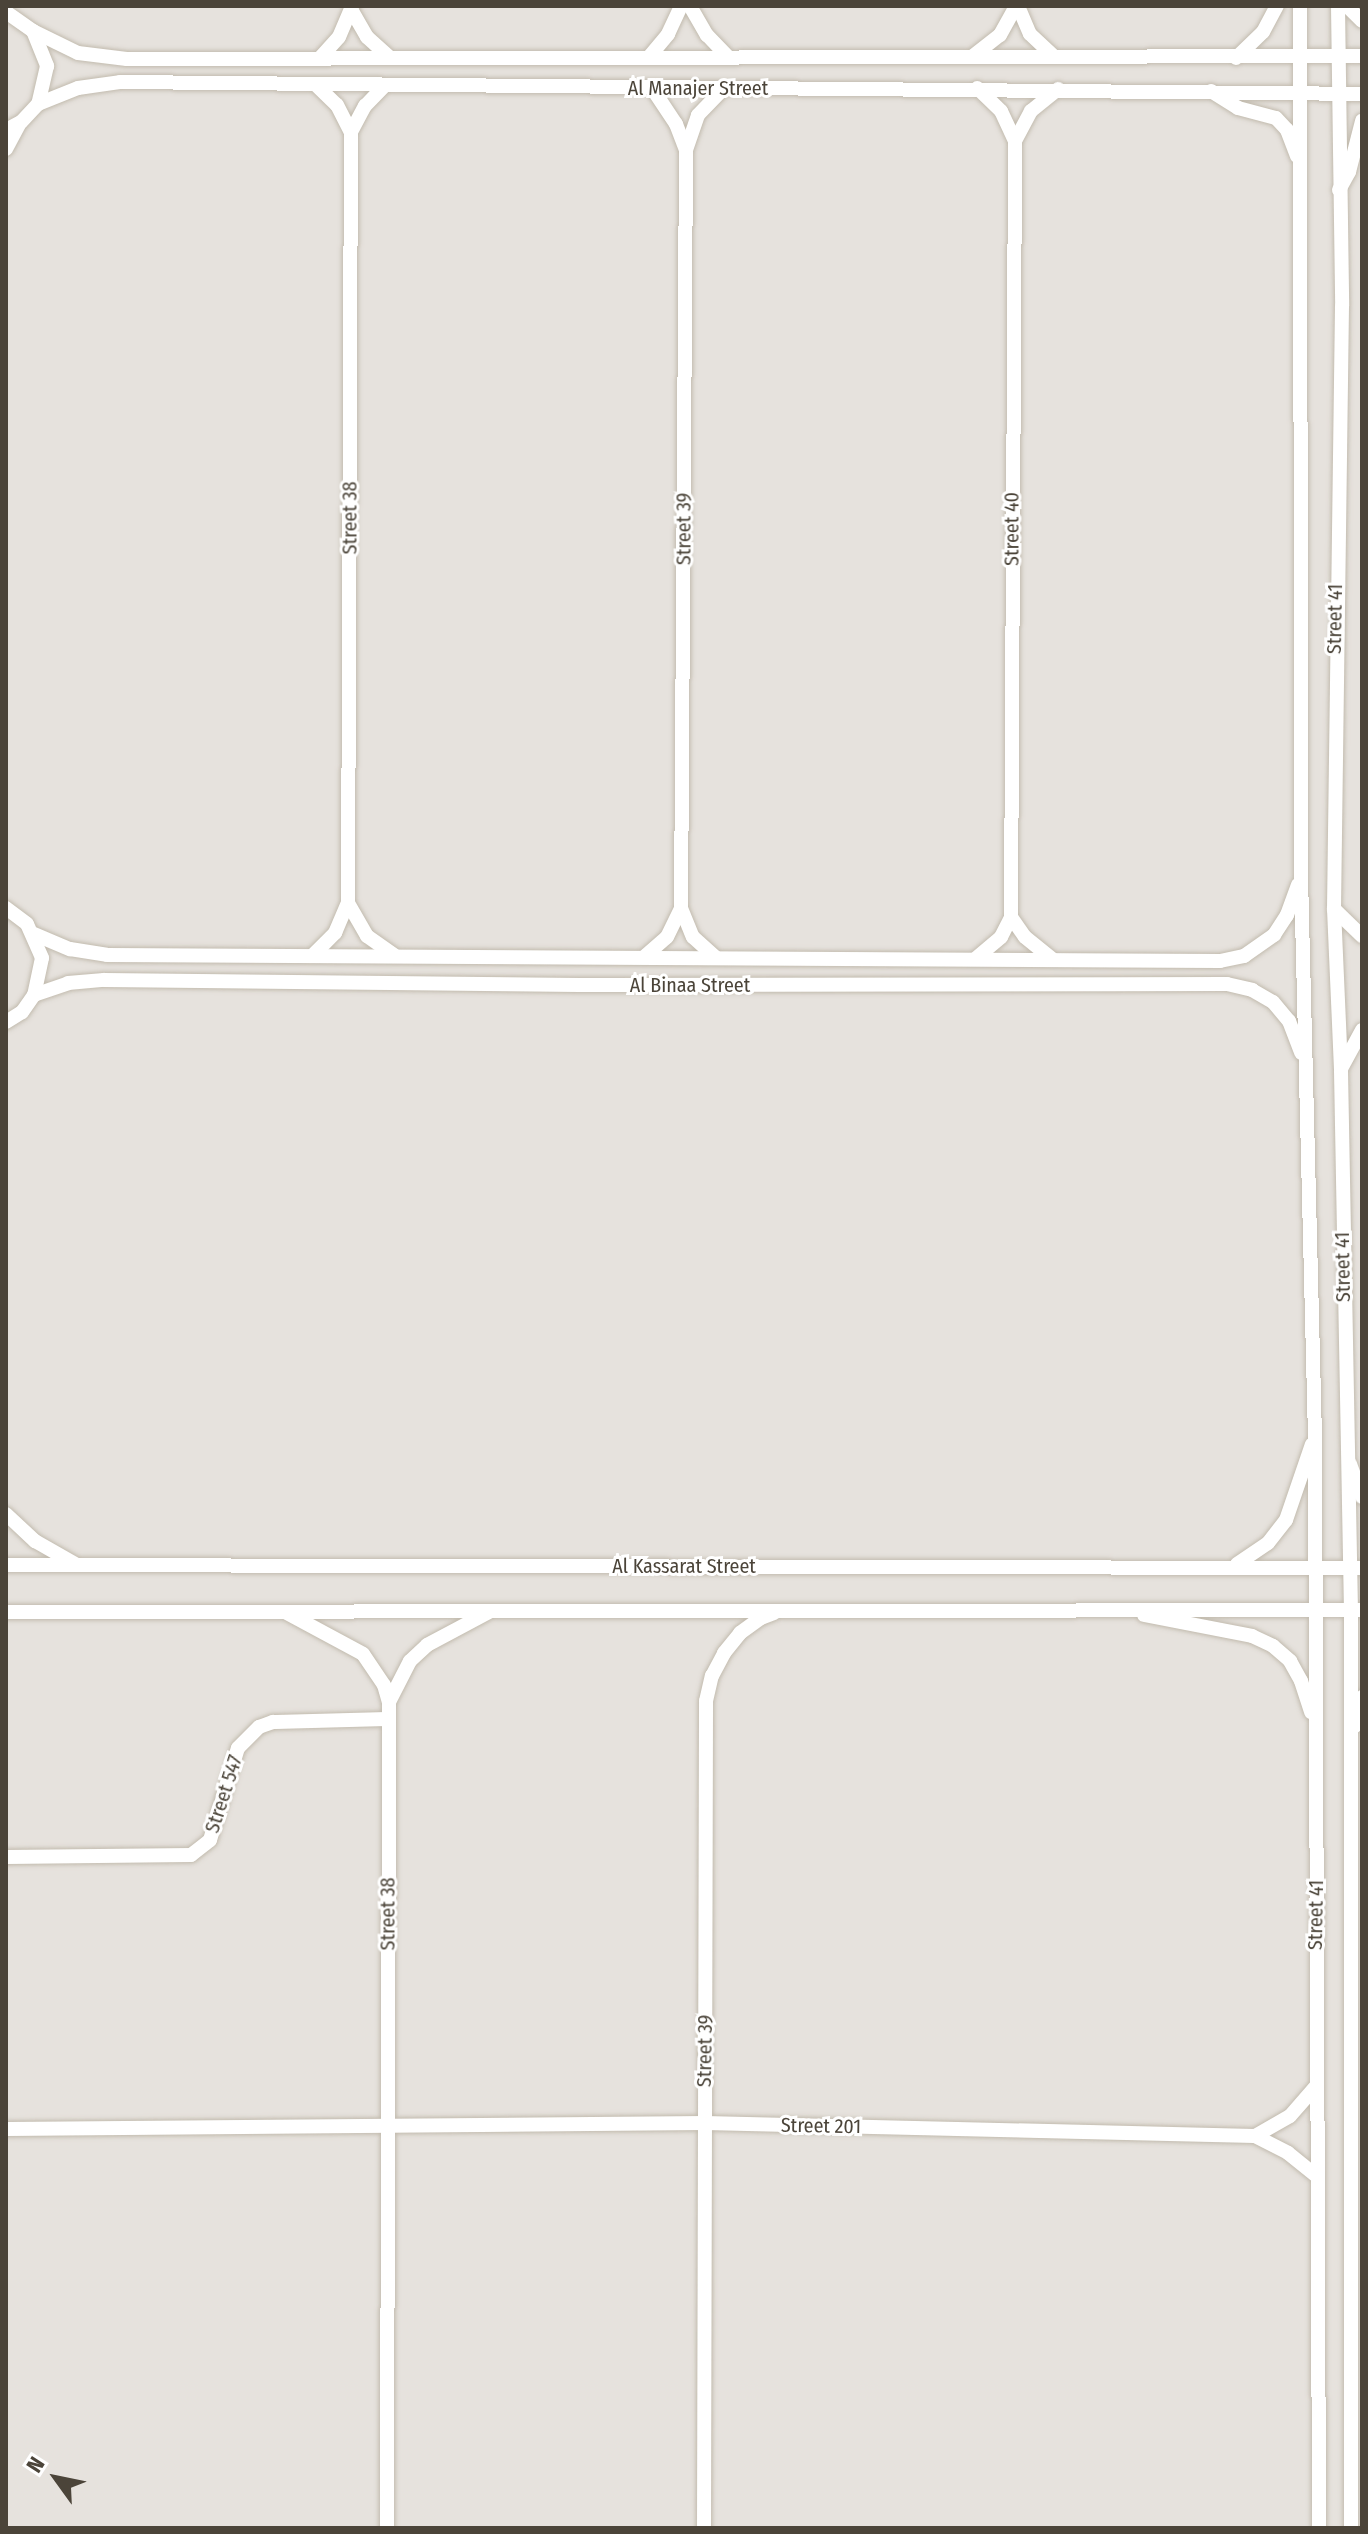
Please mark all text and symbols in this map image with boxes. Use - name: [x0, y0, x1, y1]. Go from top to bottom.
- street label: Al Manajer Street: [628, 76, 768, 100]
- street label: Street 38: [338, 482, 362, 554]
- street label: Street 40: [1000, 492, 1024, 566]
- street label: Street 39: [672, 493, 696, 565]
- street label: Street 41: [1322, 584, 1348, 654]
- street label: Al Binaa Street: [630, 973, 750, 997]
- street label: Street 41: [1330, 1232, 1356, 1302]
- street label: Al Kassarat Street: [612, 1554, 756, 1578]
- street label: Street 547: [200, 1752, 248, 1836]
- street label: Street 38: [376, 1878, 400, 1950]
- street label: Street 41: [1303, 1880, 1329, 1950]
- street label: Street 39: [692, 2015, 718, 2087]
- street label: Street 201: [781, 2113, 861, 2139]
- north arrow: [16, 2438, 96, 2518]
- text: N: [21, 2452, 50, 2478]

